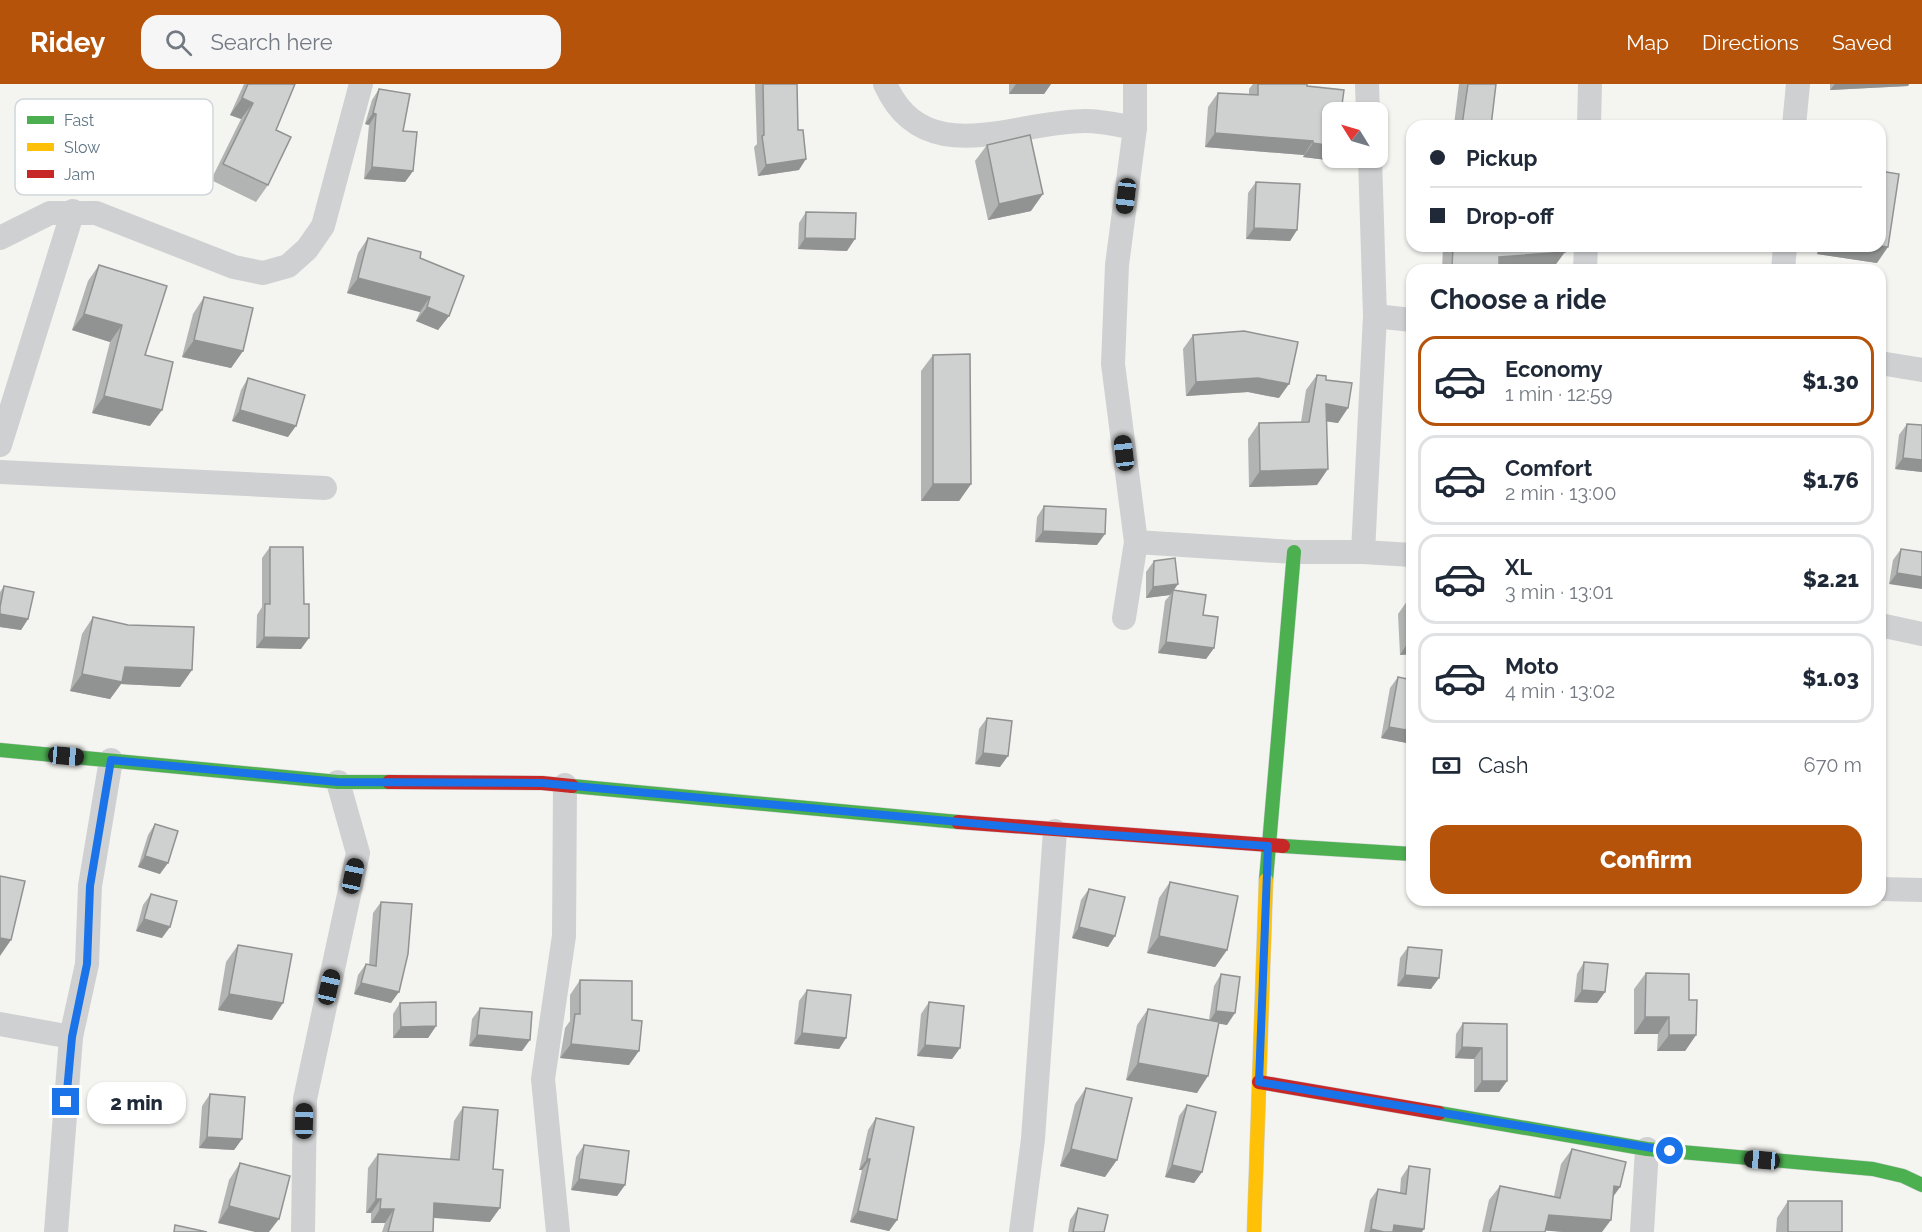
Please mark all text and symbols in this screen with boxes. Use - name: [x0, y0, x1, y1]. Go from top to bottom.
- search box: [141, 15, 561, 69]
- text: Ridey: [30, 26, 105, 59]
- icon: search: [162, 26, 195, 59]
- text: Search here: [210, 29, 333, 55]
- text: Map: [1626, 30, 1669, 55]
- text: Directions: [1702, 30, 1799, 55]
- text: Saved: [1832, 30, 1892, 55]
- legend: [15, 99, 213, 195]
- north arrow: [1322, 102, 1388, 168]
- map controls: [1322, 102, 1388, 168]
- text: Fast: [64, 111, 95, 130]
- text: Slow: [64, 138, 100, 157]
- text: Pickup: [1466, 145, 1538, 171]
- text: Jam: [64, 165, 95, 184]
- car: [1115, 177, 1137, 215]
- text: Drop-off: [1466, 203, 1554, 229]
- text: Choose a ride: [1430, 284, 1606, 315]
- icon: car: [1433, 354, 1487, 408]
- text: Economy: [1505, 356, 1603, 382]
- text: $1.30: [1802, 368, 1859, 394]
- text: 1 min · 12:59: [1505, 382, 1612, 406]
- car: [1113, 434, 1135, 472]
- icon: car: [1433, 453, 1487, 507]
- text: Comfort: [1505, 455, 1592, 481]
- text: $1.76: [1803, 467, 1859, 493]
- text: 2 min · 13:00: [1505, 481, 1616, 505]
- icon: car: [1433, 552, 1487, 606]
- text: XL: [1505, 554, 1532, 580]
- text: $2.21: [1803, 566, 1859, 592]
- text: 3 min · 13:01: [1505, 580, 1613, 604]
- icon: car: [1433, 651, 1487, 705]
- text: Moto: [1505, 653, 1559, 679]
- text: $1.03: [1802, 665, 1859, 691]
- text: 4 min · 13:02: [1505, 679, 1615, 703]
- car: [47, 745, 85, 767]
- icon: cash: [1430, 749, 1463, 782]
- text: Cash: [1478, 752, 1529, 778]
- text: 670 m: [1804, 753, 1862, 777]
- button: Confirm: [1430, 825, 1862, 894]
- car: [340, 857, 366, 895]
- car: [316, 967, 342, 1007]
- callout: 2 min: [87, 1081, 186, 1123]
- route end: [52, 1088, 79, 1115]
- text: 2 min: [110, 1091, 163, 1115]
- car: [295, 1103, 313, 1139]
- route start: [1656, 1137, 1683, 1164]
- car: [1743, 1149, 1781, 1171]

